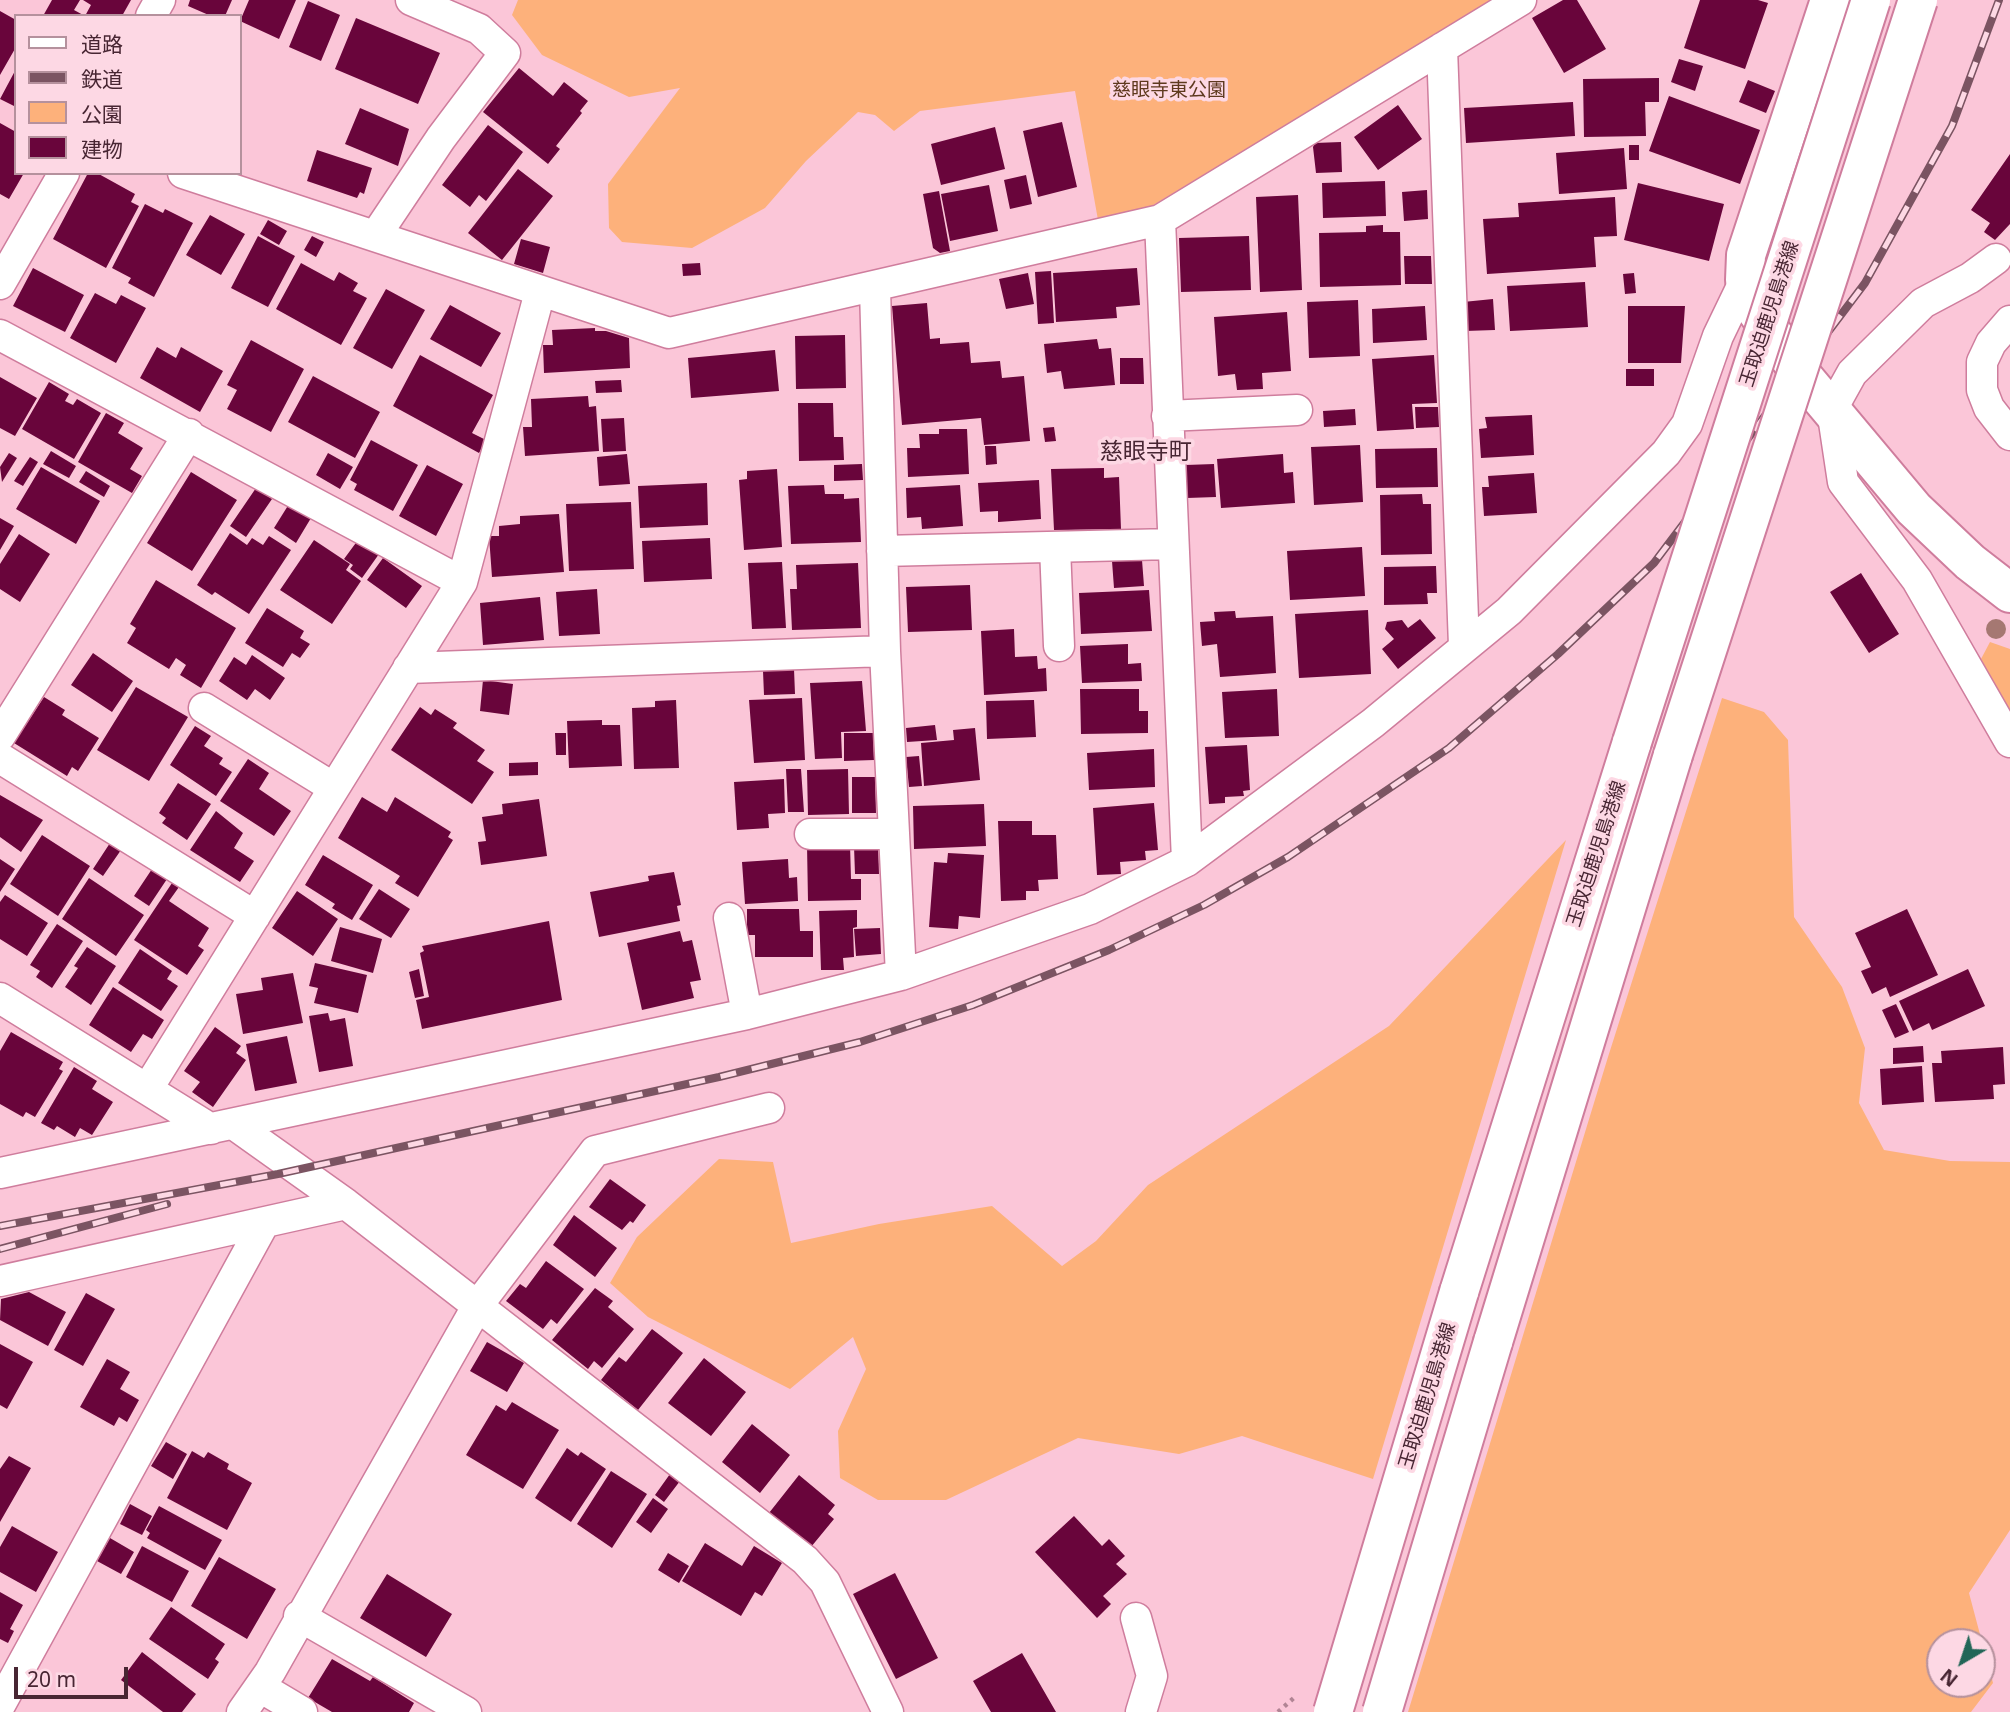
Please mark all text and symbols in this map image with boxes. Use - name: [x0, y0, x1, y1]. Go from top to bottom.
- legend: [14, 14, 242, 175]
- text: 道路: [81, 30, 123, 58]
- text: 鉄道: [81, 65, 123, 93]
- park label: 慈眼寺東公園: [1112, 80, 1226, 102]
- text: 公園: [81, 100, 123, 128]
- text: 建物: [81, 135, 123, 163]
- street label: 玉取迫鹿児島港線: [1736, 238, 1804, 390]
- district label: 慈眼寺町: [1100, 438, 1192, 466]
- street label: 玉取迫鹿児島港線: [1563, 778, 1631, 930]
- street label: 玉取迫鹿児島港線: [1395, 1320, 1461, 1472]
- north arrow: [1926, 1628, 1996, 1698]
- scale bar: [18, 1652, 131, 1696]
- text: N: [1935, 1663, 1963, 1693]
- text: 20 m: [27, 1665, 76, 1693]

